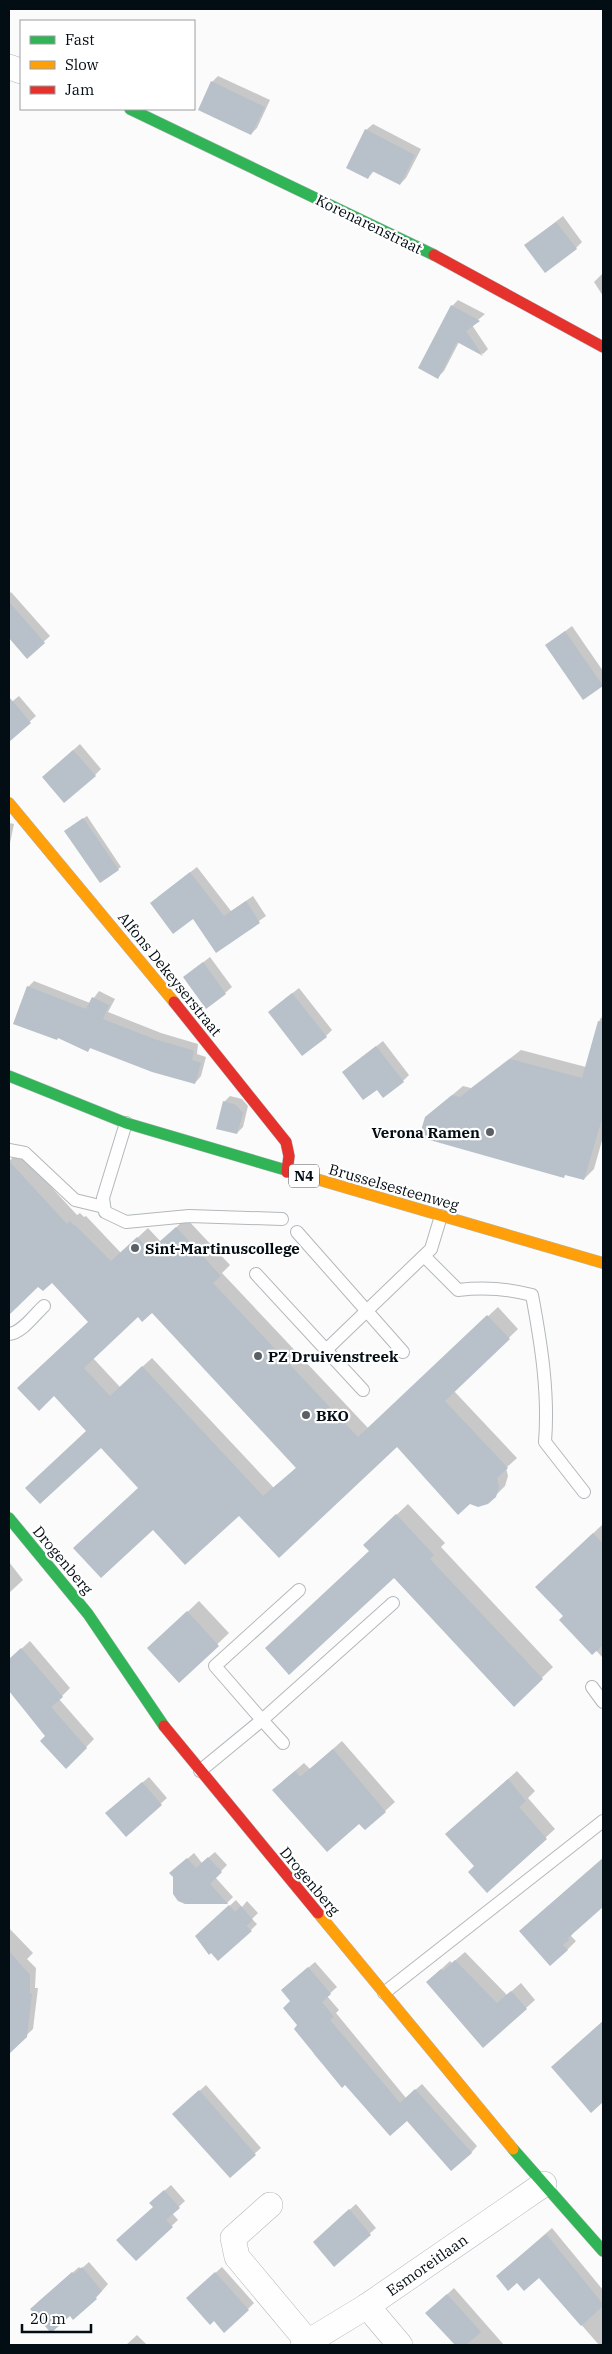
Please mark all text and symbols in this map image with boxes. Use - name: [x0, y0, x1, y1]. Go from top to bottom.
- legend: [20, 20, 195, 110]
- text: Fast: [65, 30, 95, 49]
- text: Slow: [65, 55, 99, 74]
- text: Jam: [65, 80, 94, 99]
- street label: Korenarenstraat: [313, 190, 425, 258]
- street label: Alfons Dekeyserstraat: [114, 908, 226, 1040]
- place label: Verona Ramen: [371, 1123, 480, 1142]
- marker: Verona Ramen: [484, 1126, 496, 1138]
- street label: Brusselsesteenweg: [327, 1159, 461, 1215]
- road number: N4: [289, 1164, 319, 1188]
- place label: Sint-Martinuscollege: [145, 1239, 300, 1258]
- marker: Sint-Martinuscollege: [129, 1242, 141, 1254]
- place label: PZ Druivenstreek: [268, 1347, 399, 1366]
- marker: PZ Druivenstreek: [252, 1350, 264, 1362]
- place label: BKO: [316, 1406, 349, 1425]
- marker: BKO: [300, 1409, 312, 1421]
- street label: Drogenberg: [29, 1522, 97, 1598]
- street label: Drogenberg: [276, 1843, 344, 1919]
- street label: Esmoreitlaan: [383, 2230, 472, 2300]
- scale bar: [22, 2302, 91, 2334]
- text: 20 m: [30, 2309, 66, 2328]

